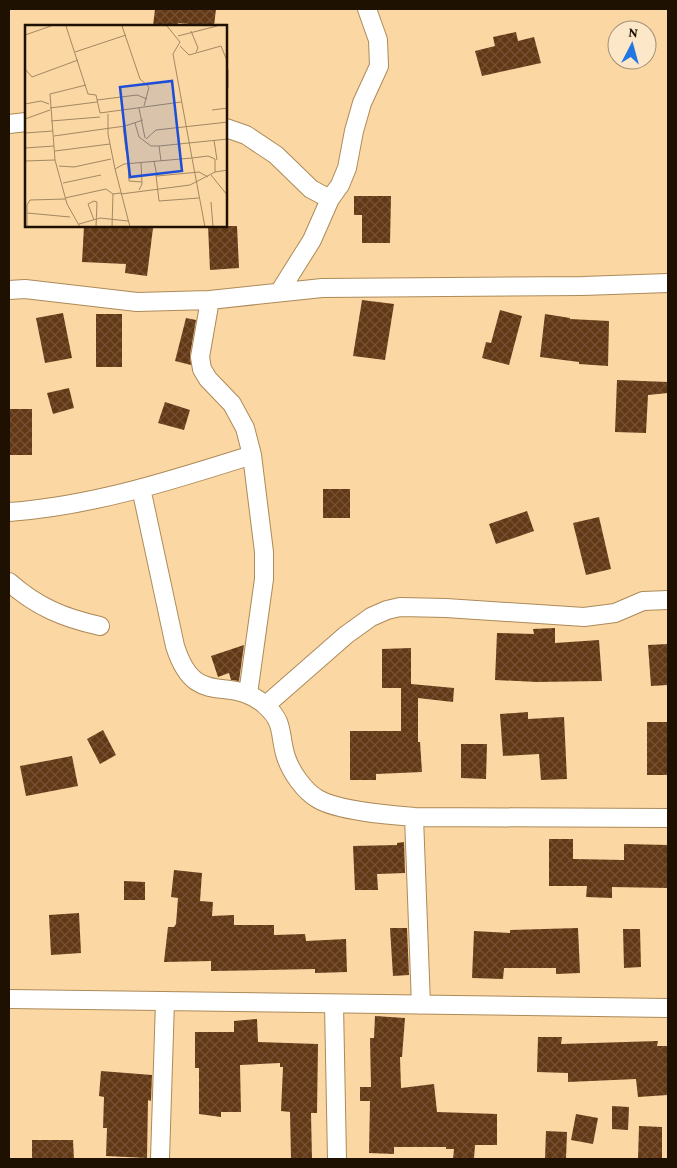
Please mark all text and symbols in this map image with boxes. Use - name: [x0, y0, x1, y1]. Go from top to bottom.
- north arrow: [607, 20, 657, 70]
- text: N: [628, 24, 639, 41]
- inset map: [25, 25, 228, 228]

